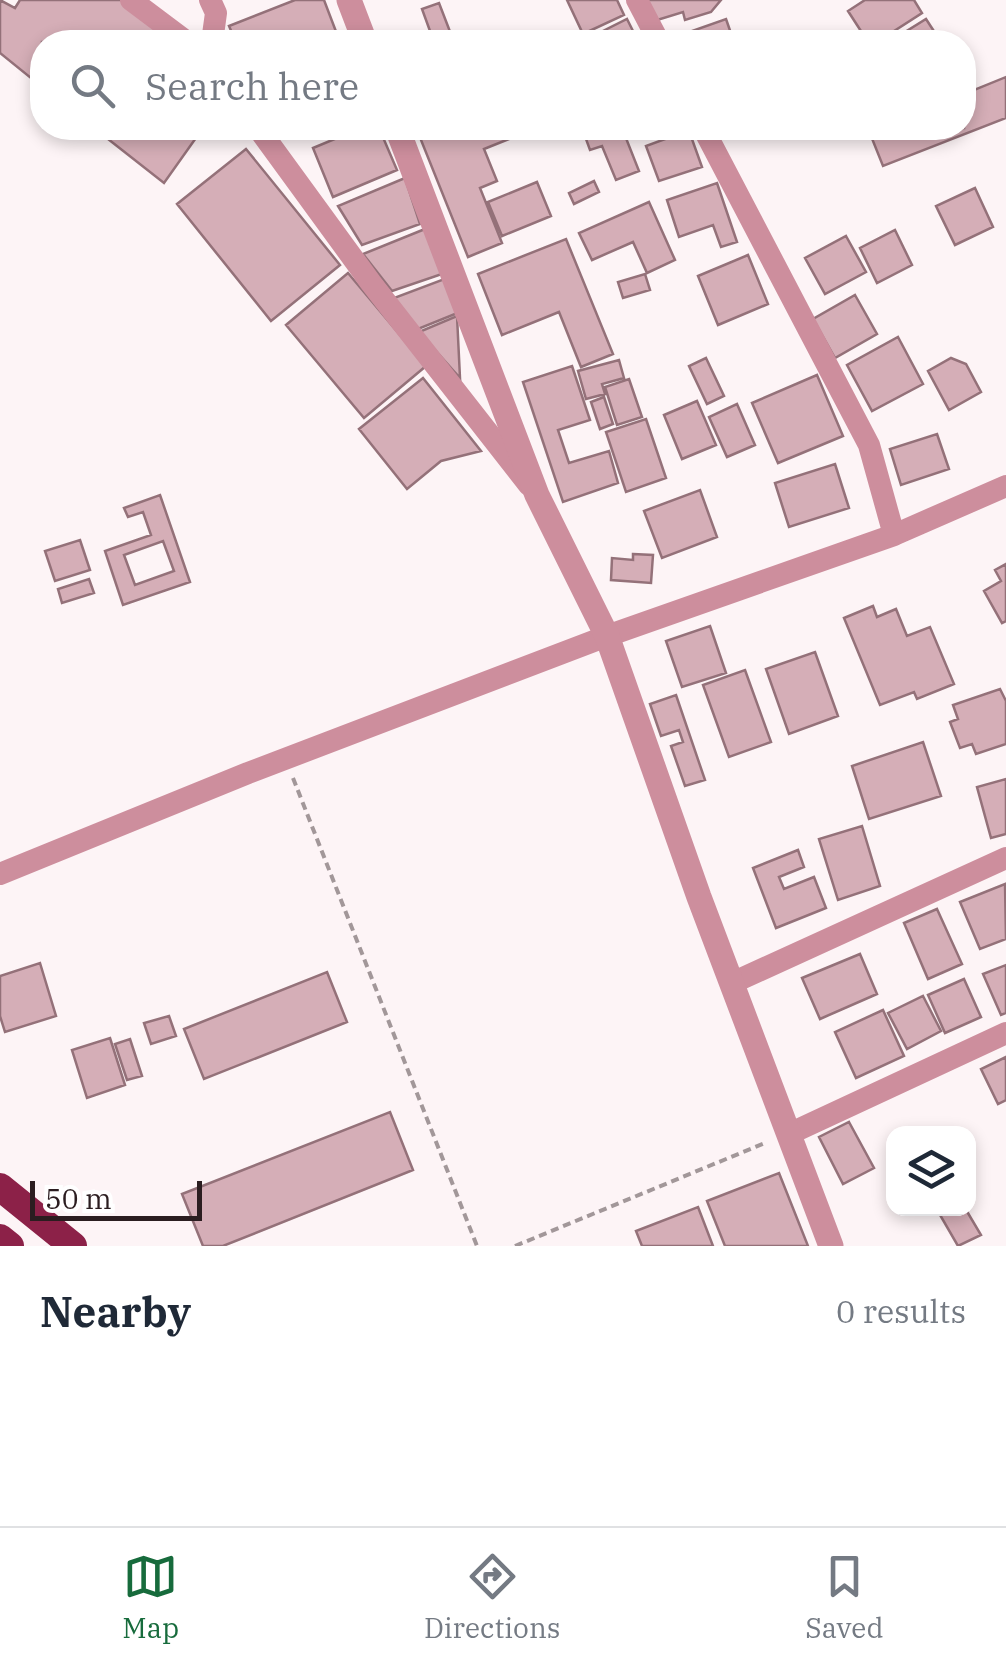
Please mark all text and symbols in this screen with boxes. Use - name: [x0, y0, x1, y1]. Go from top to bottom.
- search box: [30, 30, 976, 140]
- icon: search: [65, 58, 120, 113]
- text: Search here: [145, 61, 359, 110]
- map controls: [886, 1126, 976, 1216]
- button: layers: [886, 1126, 976, 1216]
- scale bar: [30, 1176, 202, 1220]
- text: 50 m: [45, 1180, 112, 1217]
- text: Nearby: [40, 1284, 191, 1339]
- text: 0 results: [836, 1290, 966, 1332]
- tab: Map: [122, 1549, 179, 1646]
- tab: Directions: [424, 1549, 560, 1646]
- tab: Saved: [805, 1549, 884, 1646]

